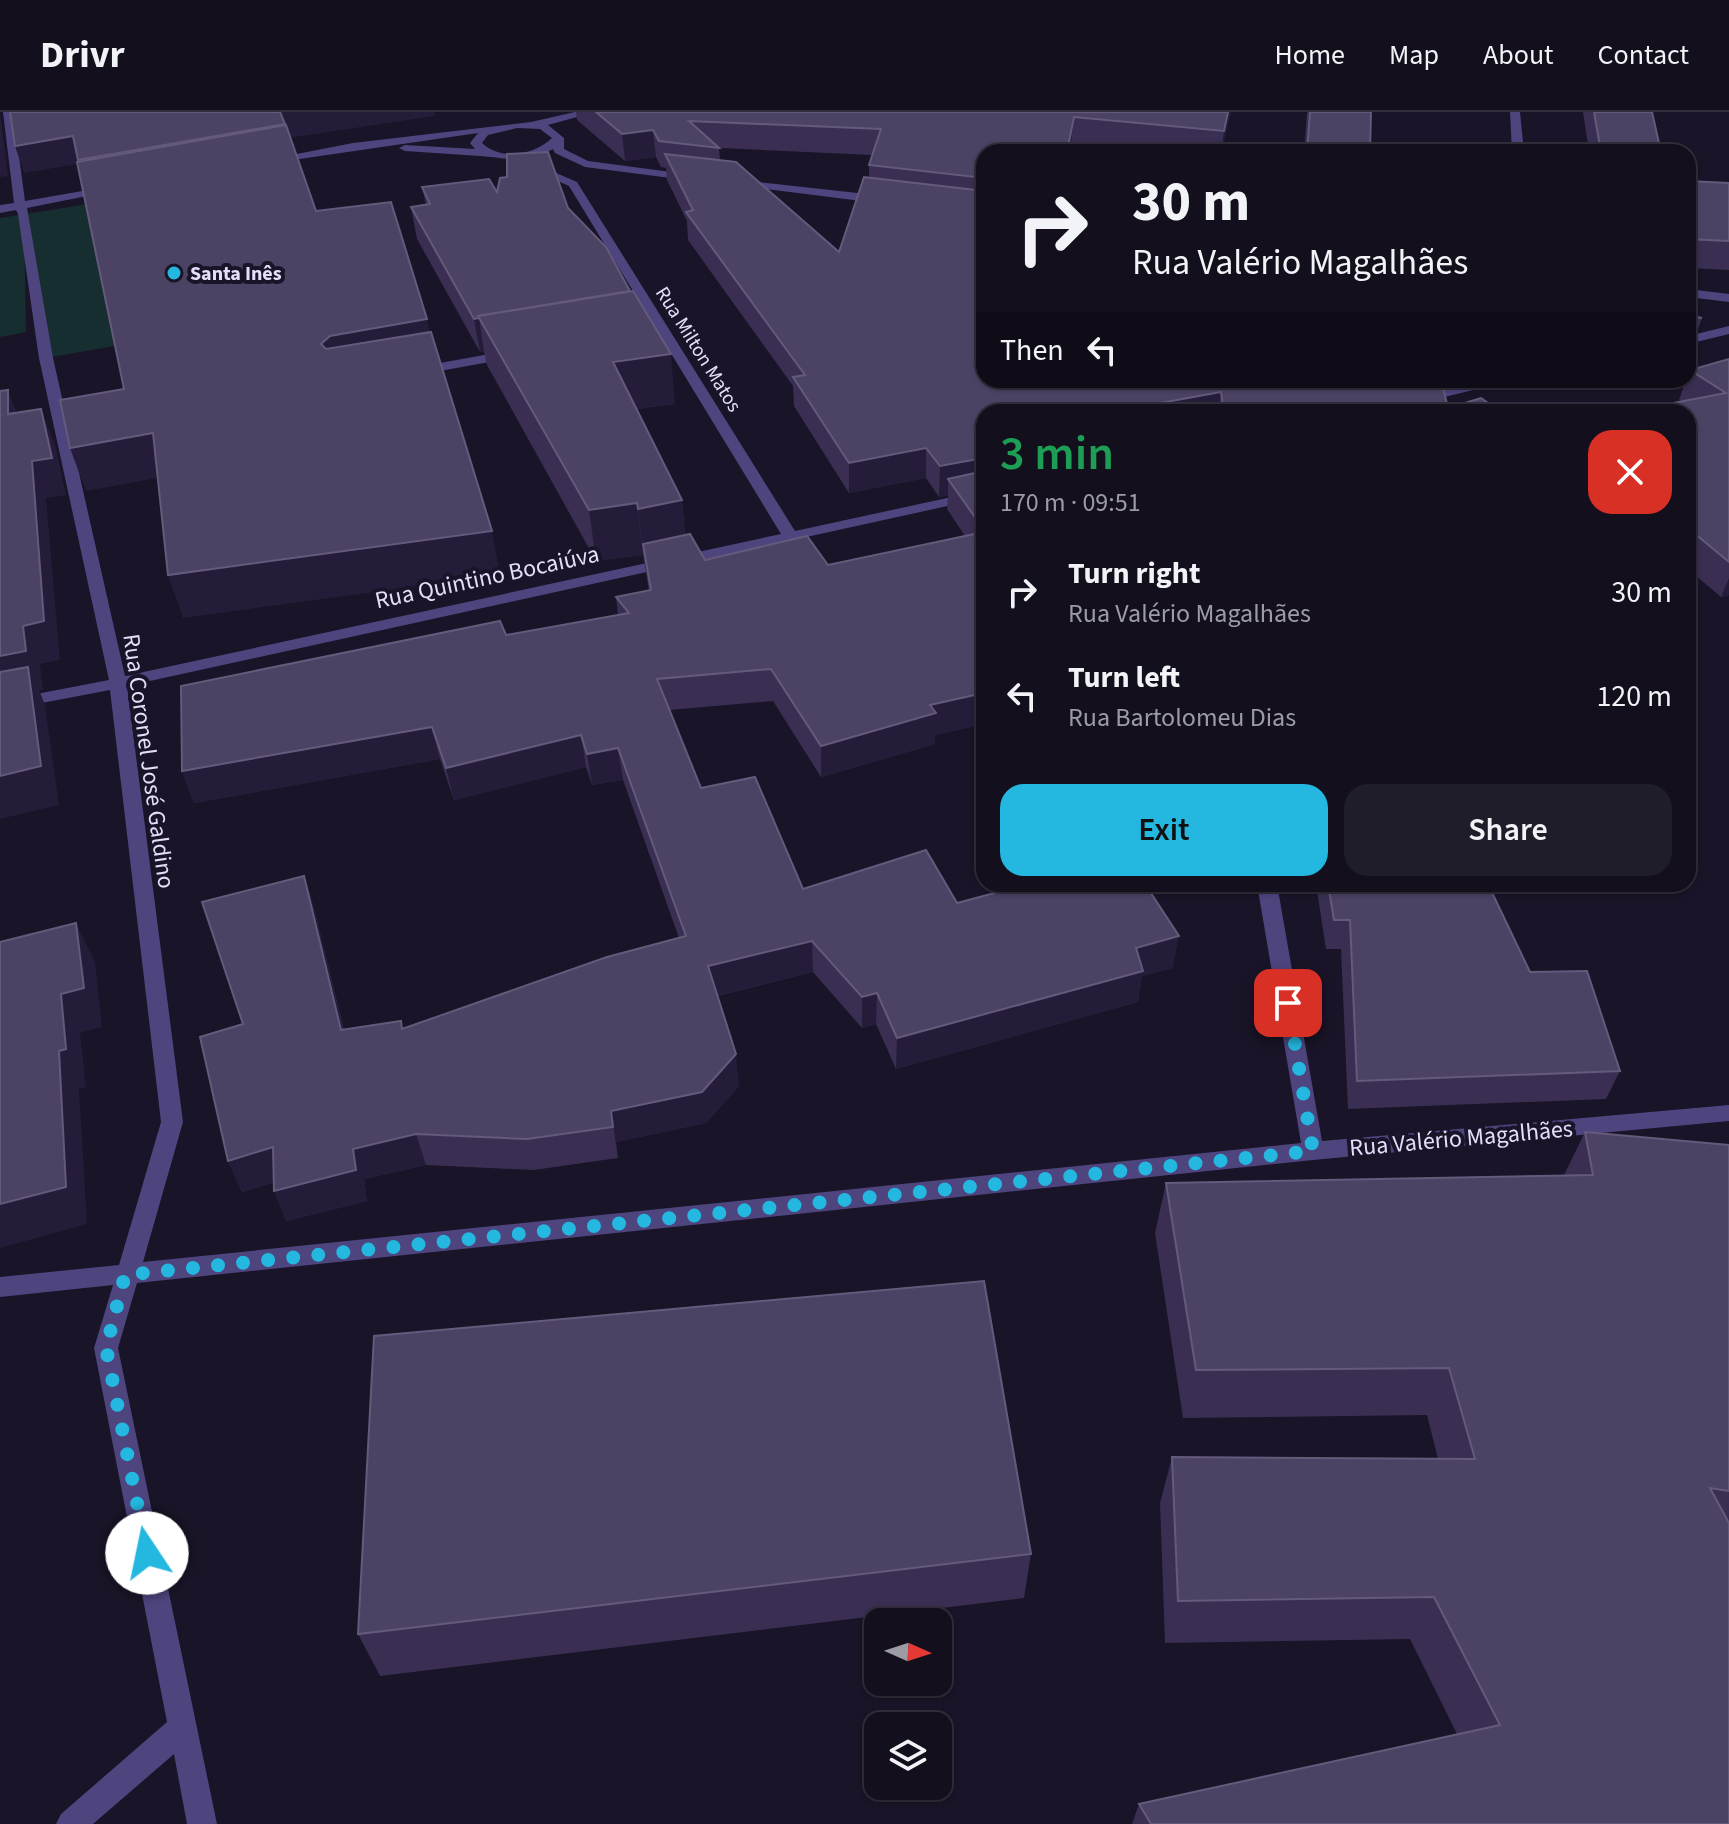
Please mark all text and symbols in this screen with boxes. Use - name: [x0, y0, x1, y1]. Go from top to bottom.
- text: Drivr: [40, 28, 125, 82]
- text: Home: [1274, 35, 1345, 75]
- text: Map: [1389, 35, 1439, 75]
- text: About: [1483, 35, 1554, 75]
- text: Contact: [1598, 35, 1689, 75]
- text: 30 m: [1132, 163, 1250, 242]
- icon: right: [1000, 176, 1104, 280]
- text: Rua Valério Magalhães: [1132, 237, 1468, 288]
- place label: Santa Inês: [190, 260, 282, 288]
- marker: Santa Inês: [165, 264, 183, 282]
- street label: Rua Milton Matos: [648, 281, 748, 418]
- icon: left: [1080, 328, 1124, 372]
- text: Then: [1000, 329, 1064, 372]
- text: 3 min: [1000, 420, 1114, 488]
- button: close: [1588, 430, 1672, 514]
- text: 170 m · 09:51: [1000, 484, 1141, 521]
- street label: Rua Quintino Bocaiúva: [372, 537, 602, 618]
- text: Turn right: [1068, 552, 1200, 595]
- icon: right: [1000, 570, 1044, 614]
- text: 30 m: [1611, 571, 1672, 614]
- text: Rua Valério Magalhães: [1068, 595, 1311, 632]
- street label: Rua Coronel José Galdino: [113, 631, 184, 891]
- text: Turn left: [1068, 656, 1180, 699]
- icon: left: [1000, 674, 1044, 718]
- text: 120 m: [1596, 675, 1672, 718]
- text: Rua Bartolomeu Dias: [1068, 699, 1296, 736]
- button: Exit: [1000, 784, 1328, 876]
- button: Share: [1344, 784, 1672, 876]
- pin: [1254, 969, 1322, 1037]
- icon: arrive: [1266, 981, 1310, 1025]
- street label: Rua Valério Magalhães: [1348, 1111, 1574, 1166]
- position arrow: [105, 1511, 189, 1595]
- north arrow: [864, 1608, 952, 1696]
- map controls: [864, 1608, 952, 1800]
- button: layers: [864, 1712, 952, 1800]

